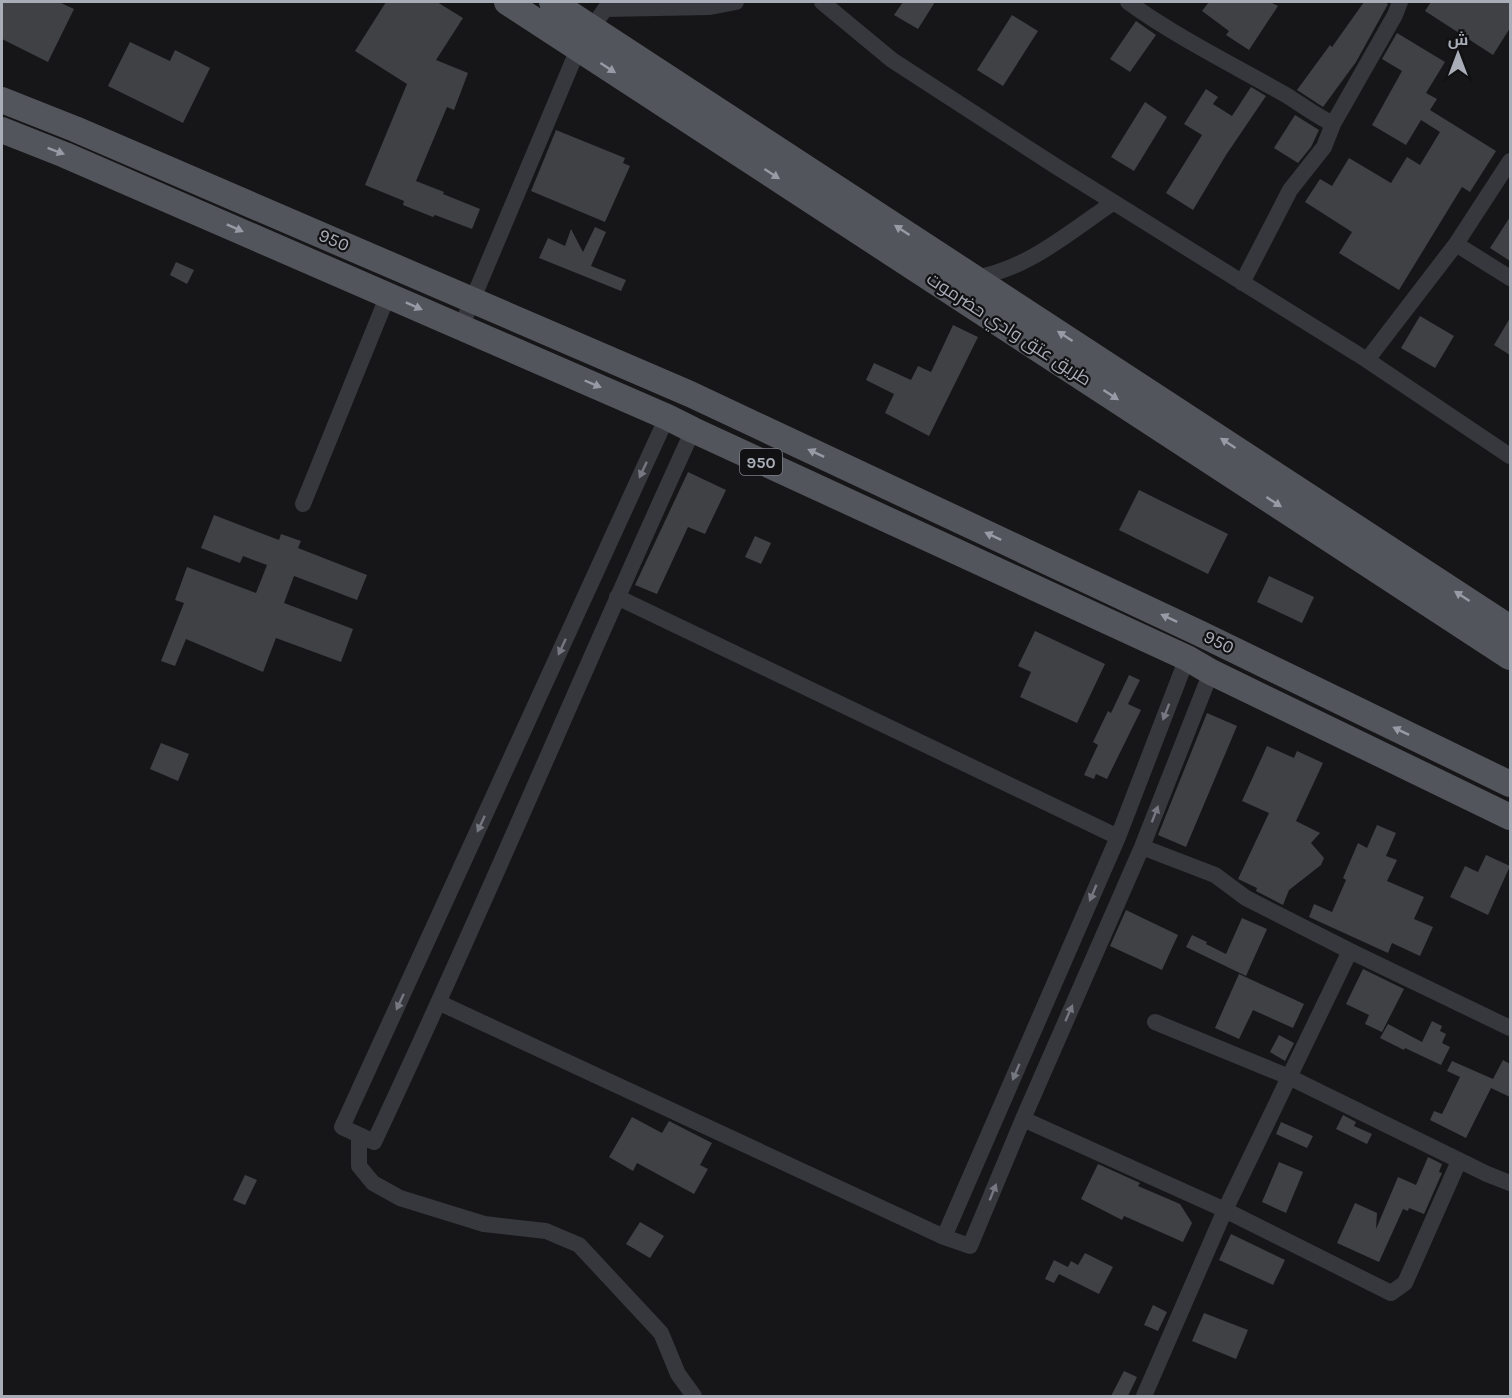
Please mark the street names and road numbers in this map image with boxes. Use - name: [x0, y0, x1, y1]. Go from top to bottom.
- street label: 950: [315, 224, 353, 256]
- street label: طريق عتق وادي حضرموت: [921, 268, 1095, 393]
- road number: 950: [740, 449, 782, 475]
- street label: 950: [1200, 625, 1238, 659]

